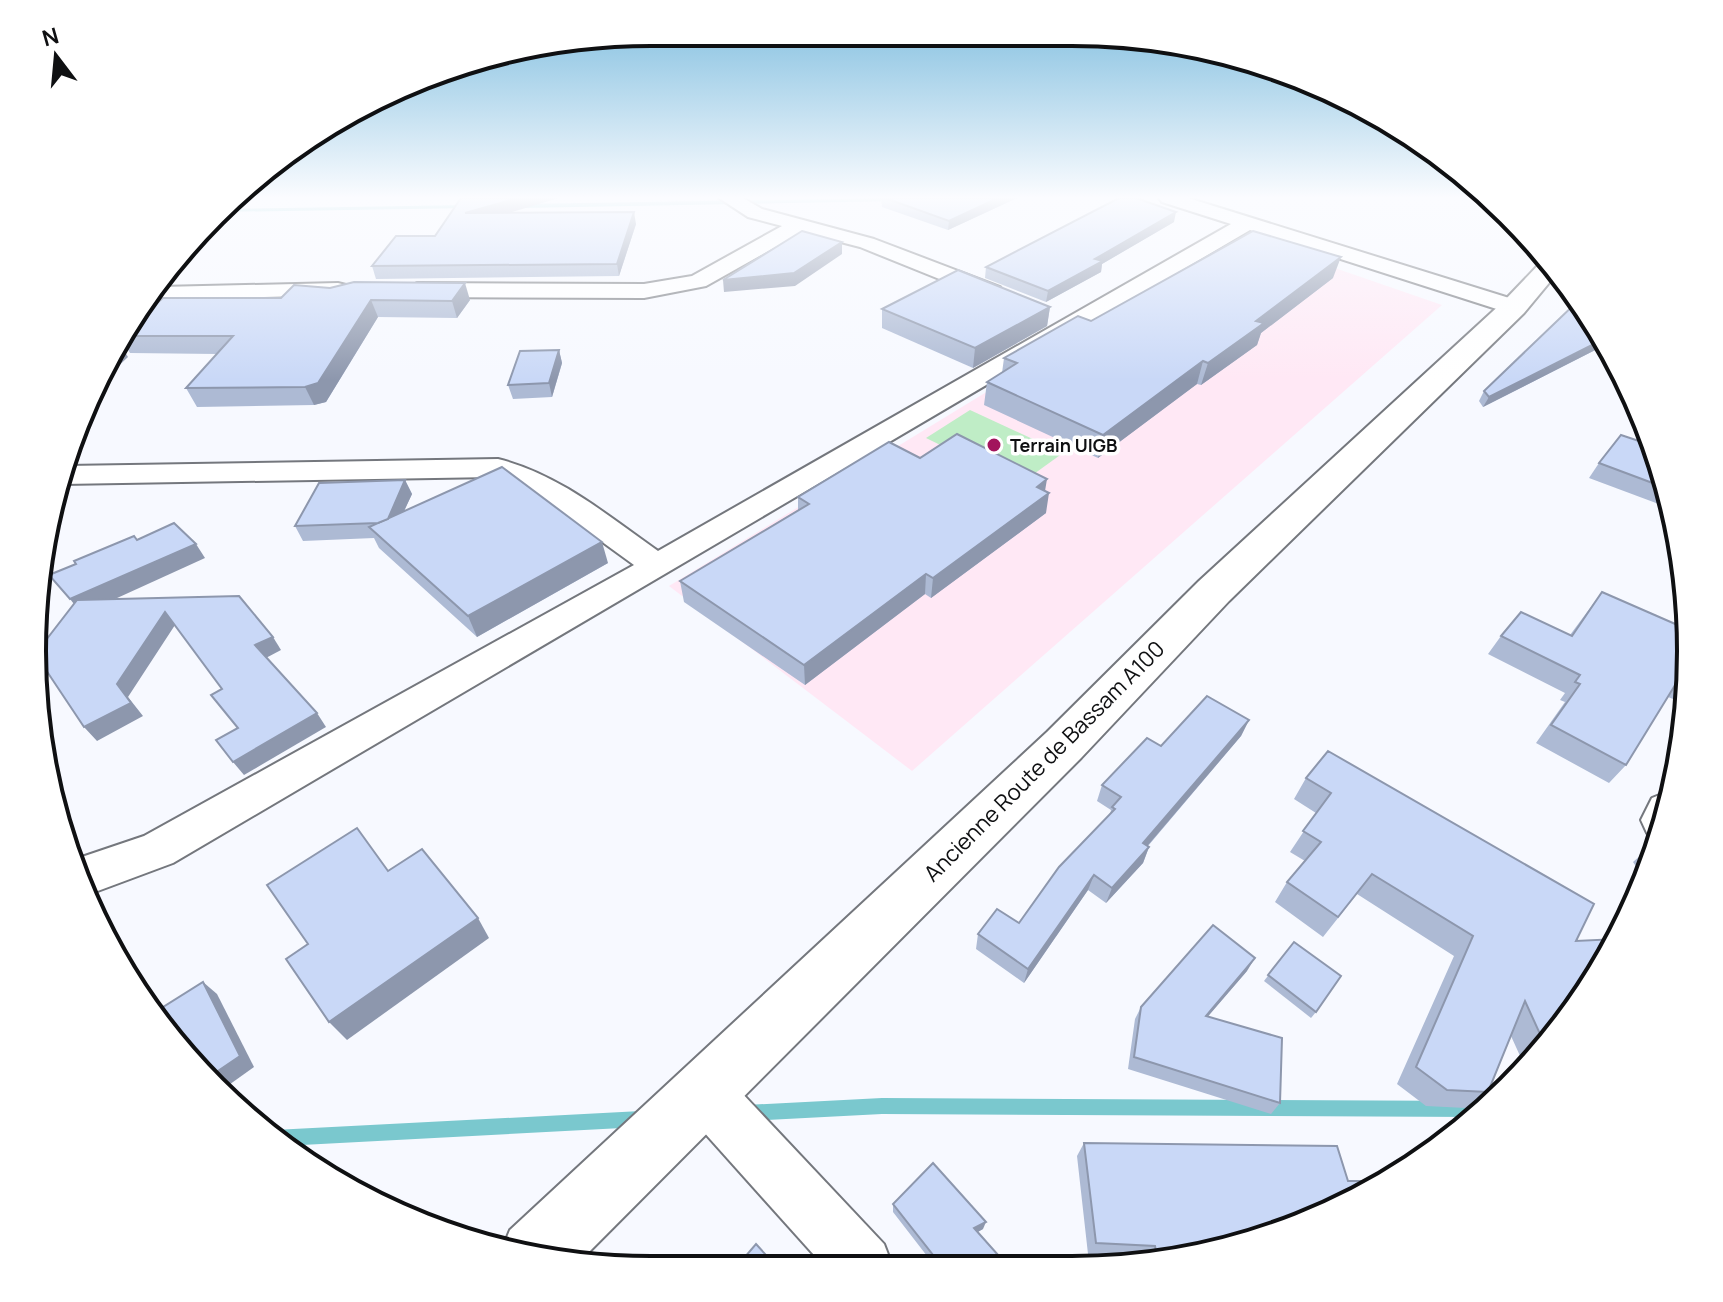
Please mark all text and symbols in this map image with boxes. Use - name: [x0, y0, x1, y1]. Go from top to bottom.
- north arrow: [16, 16, 96, 96]
- text: N: [39, 20, 62, 53]
- place label: Terrain UIGB: [1010, 433, 1117, 457]
- marker: Terrain UIGB: [985, 436, 1003, 454]
- street label: Ancienne Route de Bassam A100: [917, 634, 1171, 888]

